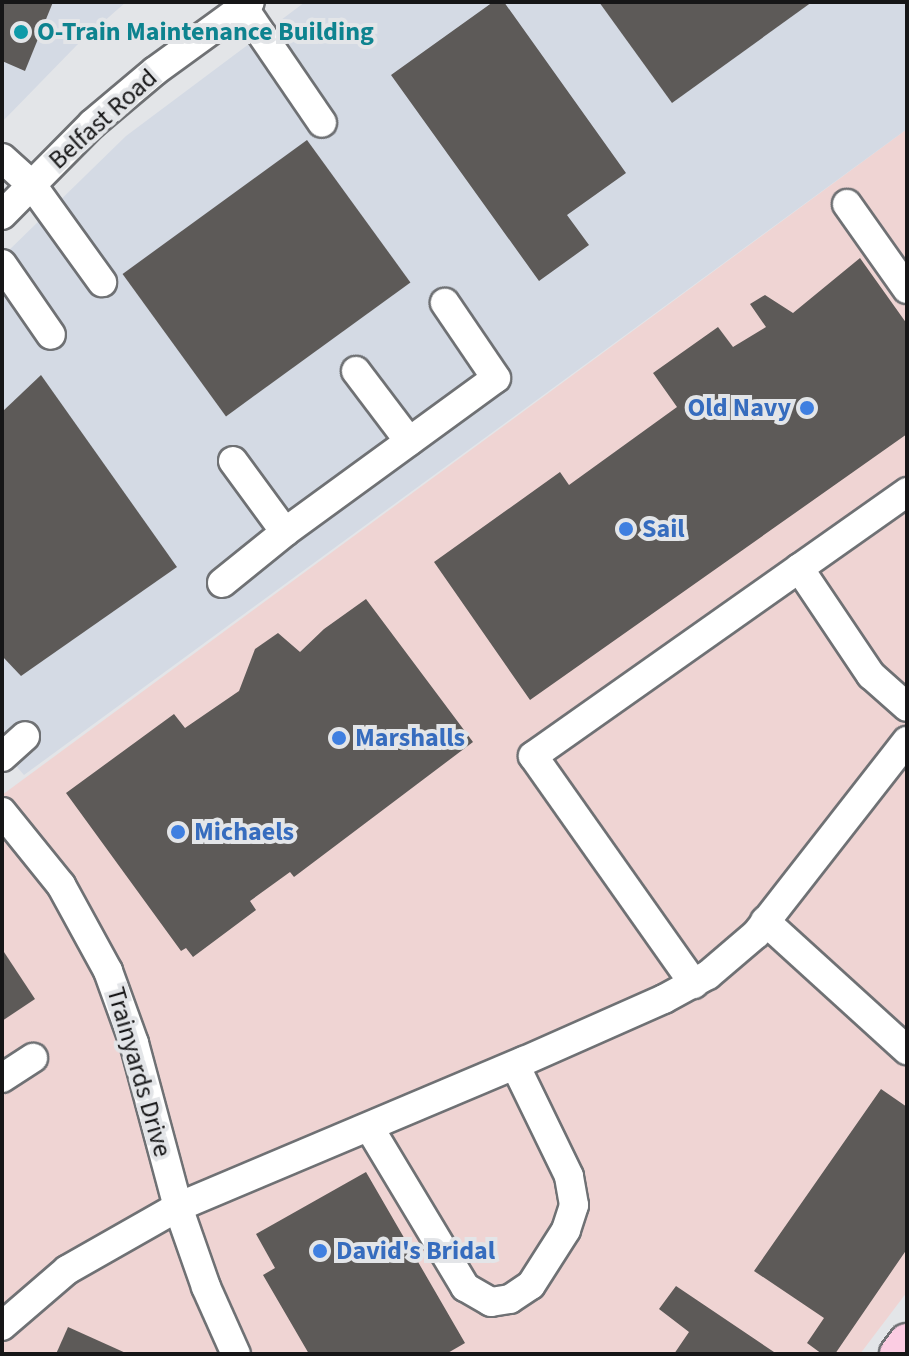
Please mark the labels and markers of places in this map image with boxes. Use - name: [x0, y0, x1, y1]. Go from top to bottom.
- place label: O-Train Maintenance Building: [37, 16, 374, 48]
- marker: O-Train Maintenance Building: [12, 23, 30, 41]
- place label: Old Navy: [688, 392, 791, 424]
- marker: Old Navy: [798, 399, 816, 417]
- place label: Sail: [642, 513, 685, 545]
- marker: Sail: [617, 520, 635, 538]
- place label: Marshalls: [355, 722, 465, 754]
- marker: Marshalls: [330, 729, 348, 747]
- place label: Michaels: [194, 816, 294, 848]
- marker: Michaels: [169, 823, 187, 841]
- place label: David's Bridal: [336, 1235, 495, 1267]
- marker: David's Bridal: [311, 1242, 329, 1260]

